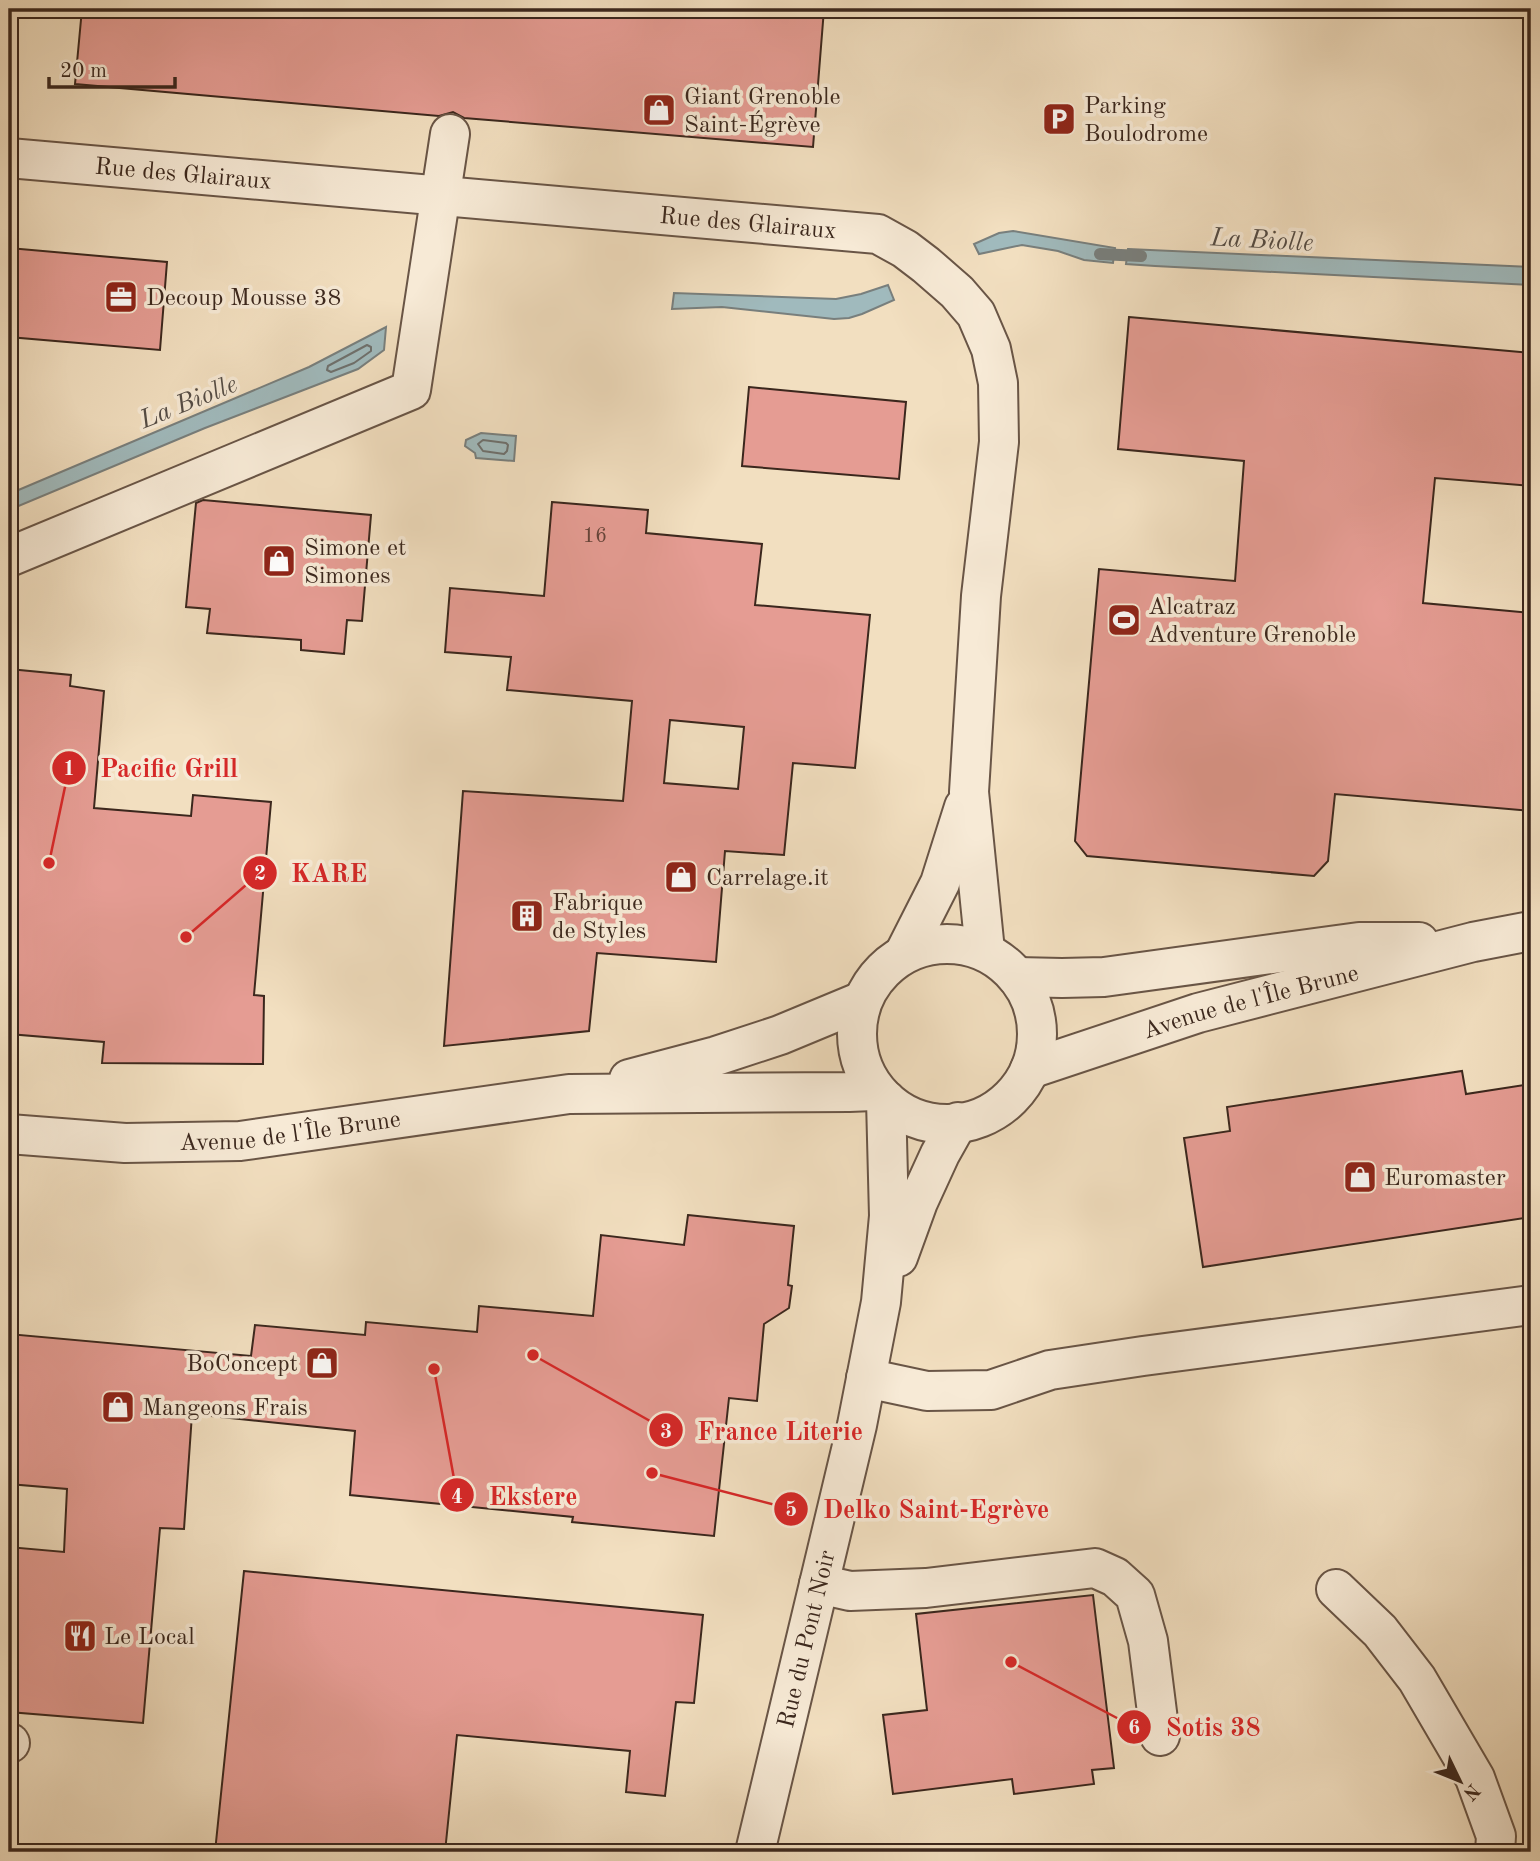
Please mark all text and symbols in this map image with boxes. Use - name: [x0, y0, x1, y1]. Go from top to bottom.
- scale bar: [49, 46, 175, 90]
- text: 20 m: [60, 61, 107, 82]
- place label: Giant Grenoble Saint-Égrève: [684, 86, 841, 138]
- shop icon: Giant Grenoble Saint-Égrève: [640, 91, 678, 129]
- place label: Parking Boulodrome: [1084, 95, 1208, 147]
- parking icon: Parking Boulodrome: [1040, 100, 1078, 138]
- street label: Rue des Glairaux: [94, 156, 273, 195]
- street label: Rue des Glairaux: [658, 205, 838, 244]
- water label: La Biolle: [1209, 225, 1314, 257]
- office icon: Decoup Mousse 38: [102, 278, 140, 316]
- place label: Decoup Mousse 38: [146, 287, 341, 311]
- water label: La Biolle: [135, 371, 241, 435]
- house number: 16: [583, 526, 607, 547]
- place label: Simone et Simones: [304, 537, 406, 589]
- shop icon: Simone et Simones: [260, 542, 298, 580]
- place label: Alcatraz Adventure Grenoble: [1148, 596, 1356, 648]
- sports icon: Alcatraz Adventure Grenoble: [1105, 601, 1143, 639]
- callout: Pacific Grill: [51, 744, 252, 791]
- text: Pacific Grill: [100, 757, 238, 783]
- text: 1: [63, 759, 75, 780]
- callout: KARE: [242, 849, 382, 896]
- shop icon: Carrelage.it: [662, 858, 700, 896]
- text: KARE: [291, 862, 367, 888]
- text: 2: [254, 864, 266, 885]
- place label: Carrelage.it: [706, 867, 829, 891]
- place label: Fabrique de Styles: [552, 892, 646, 944]
- building icon: Fabrique de Styles: [508, 897, 546, 935]
- street label: Avenue de l'Île Brune: [1140, 962, 1361, 1044]
- street label: Avenue de l'Île Brune: [179, 1108, 402, 1156]
- shop icon: Euromaster: [1341, 1158, 1379, 1196]
- place label: Euromaster: [1384, 1167, 1506, 1191]
- shop icon: BoConcept: [303, 1344, 341, 1382]
- place label: BoConcept: [186, 1353, 298, 1377]
- shop icon: Mangeons Frais: [99, 1388, 137, 1426]
- place label: Mangeons Frais: [142, 1397, 308, 1421]
- callout: France Literie: [648, 1407, 877, 1454]
- text: France Literie: [697, 1420, 863, 1446]
- text: 3: [660, 1422, 672, 1443]
- callout: Ekstere: [440, 1472, 592, 1519]
- text: Ekstere: [489, 1485, 577, 1511]
- callout: Delko Saint-Egrève: [774, 1485, 1063, 1532]
- text: 4: [451, 1487, 463, 1508]
- text: Delko Saint-Egrève: [823, 1498, 1049, 1524]
- text: 5: [785, 1500, 797, 1521]
- street label: Rue du Pont Noir: [775, 1548, 841, 1731]
- restaurant icon: Le Local: [61, 1617, 99, 1655]
- place label: Le Local: [104, 1626, 195, 1650]
- callout: Sotis 38: [1116, 1704, 1274, 1751]
- text: Sotis 38: [1165, 1716, 1261, 1742]
- text: 6: [1128, 1718, 1140, 1739]
- north arrow: [1424, 1745, 1494, 1815]
- text: N: [1458, 1779, 1483, 1803]

